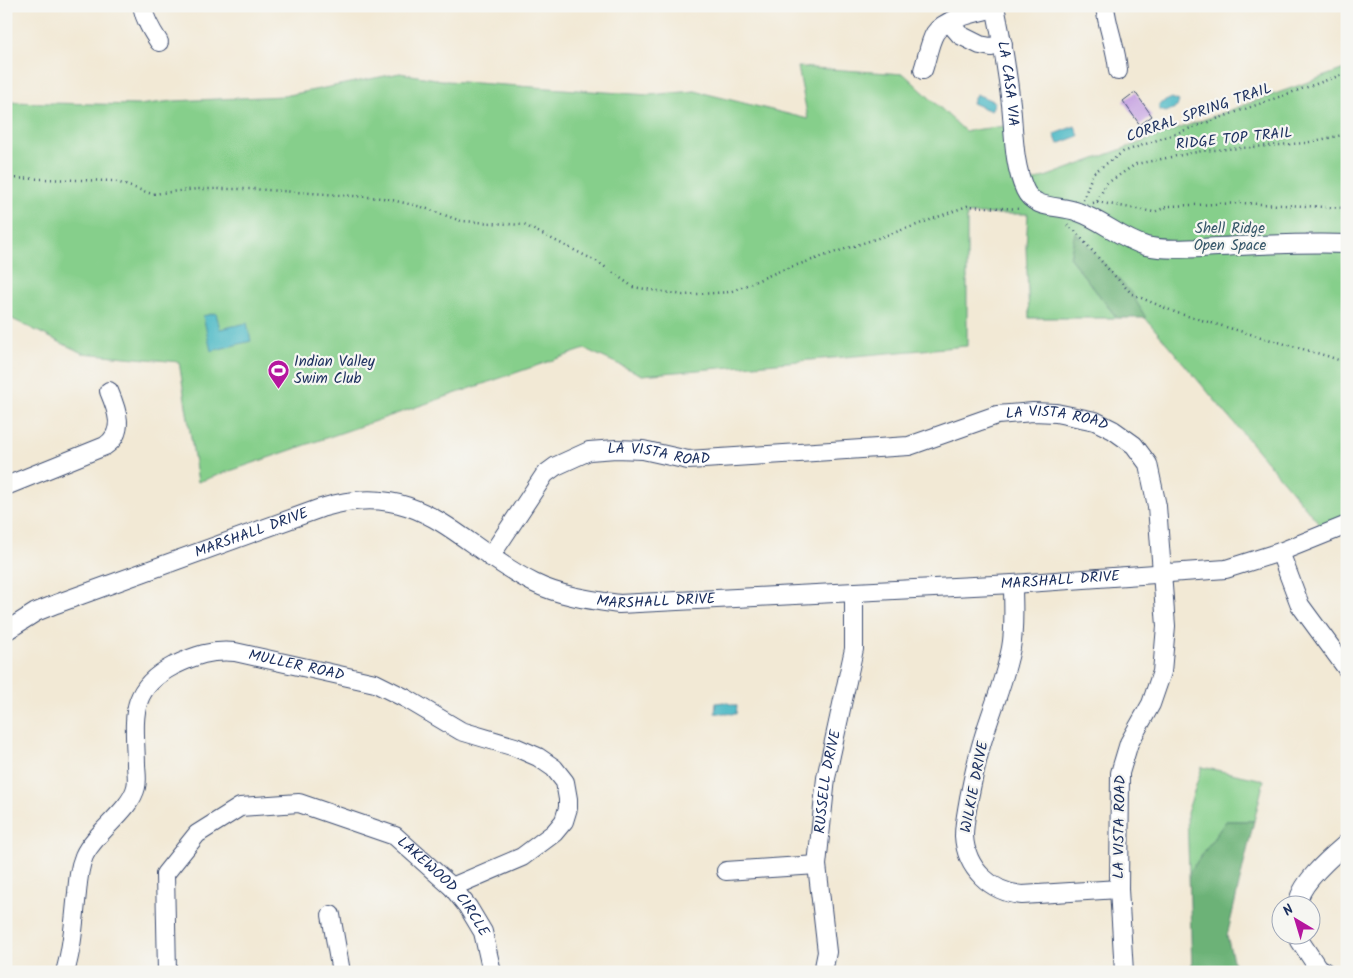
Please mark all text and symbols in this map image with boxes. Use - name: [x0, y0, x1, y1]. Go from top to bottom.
- street label: LA CASA VIA: [990, 39, 1025, 128]
- street label: CORRAL SPRING TRAIL: [1123, 77, 1275, 149]
- street label: RIDGE TOP TRAIL: [1174, 121, 1294, 157]
- park label: Shell Ridge Open Space: [1194, 217, 1267, 258]
- place label: Indian Valley Swim Club: [294, 350, 376, 391]
- sports icon: Indian Valley Swim Club: [266, 359, 290, 390]
- street label: LA VISTA ROAD: [1005, 400, 1113, 438]
- street label: LA VISTA ROAD: [607, 437, 711, 472]
- street label: MARSHALL DRIVE: [191, 501, 313, 565]
- street label: MARSHALL DRIVE: [1000, 564, 1122, 597]
- street label: MARSHALL DRIVE: [595, 587, 717, 616]
- street label: MULLER ROAD: [246, 643, 347, 688]
- street label: RUSSELL DRIVE: [808, 726, 848, 835]
- street label: WILKIE DRIVE: [954, 738, 996, 835]
- street label: LA VISTA ROAD: [1107, 775, 1133, 879]
- street label: LAKEWOOD CIRCLE: [391, 831, 496, 942]
- north arrow: [1270, 896, 1320, 946]
- text: N: [1278, 899, 1299, 922]

